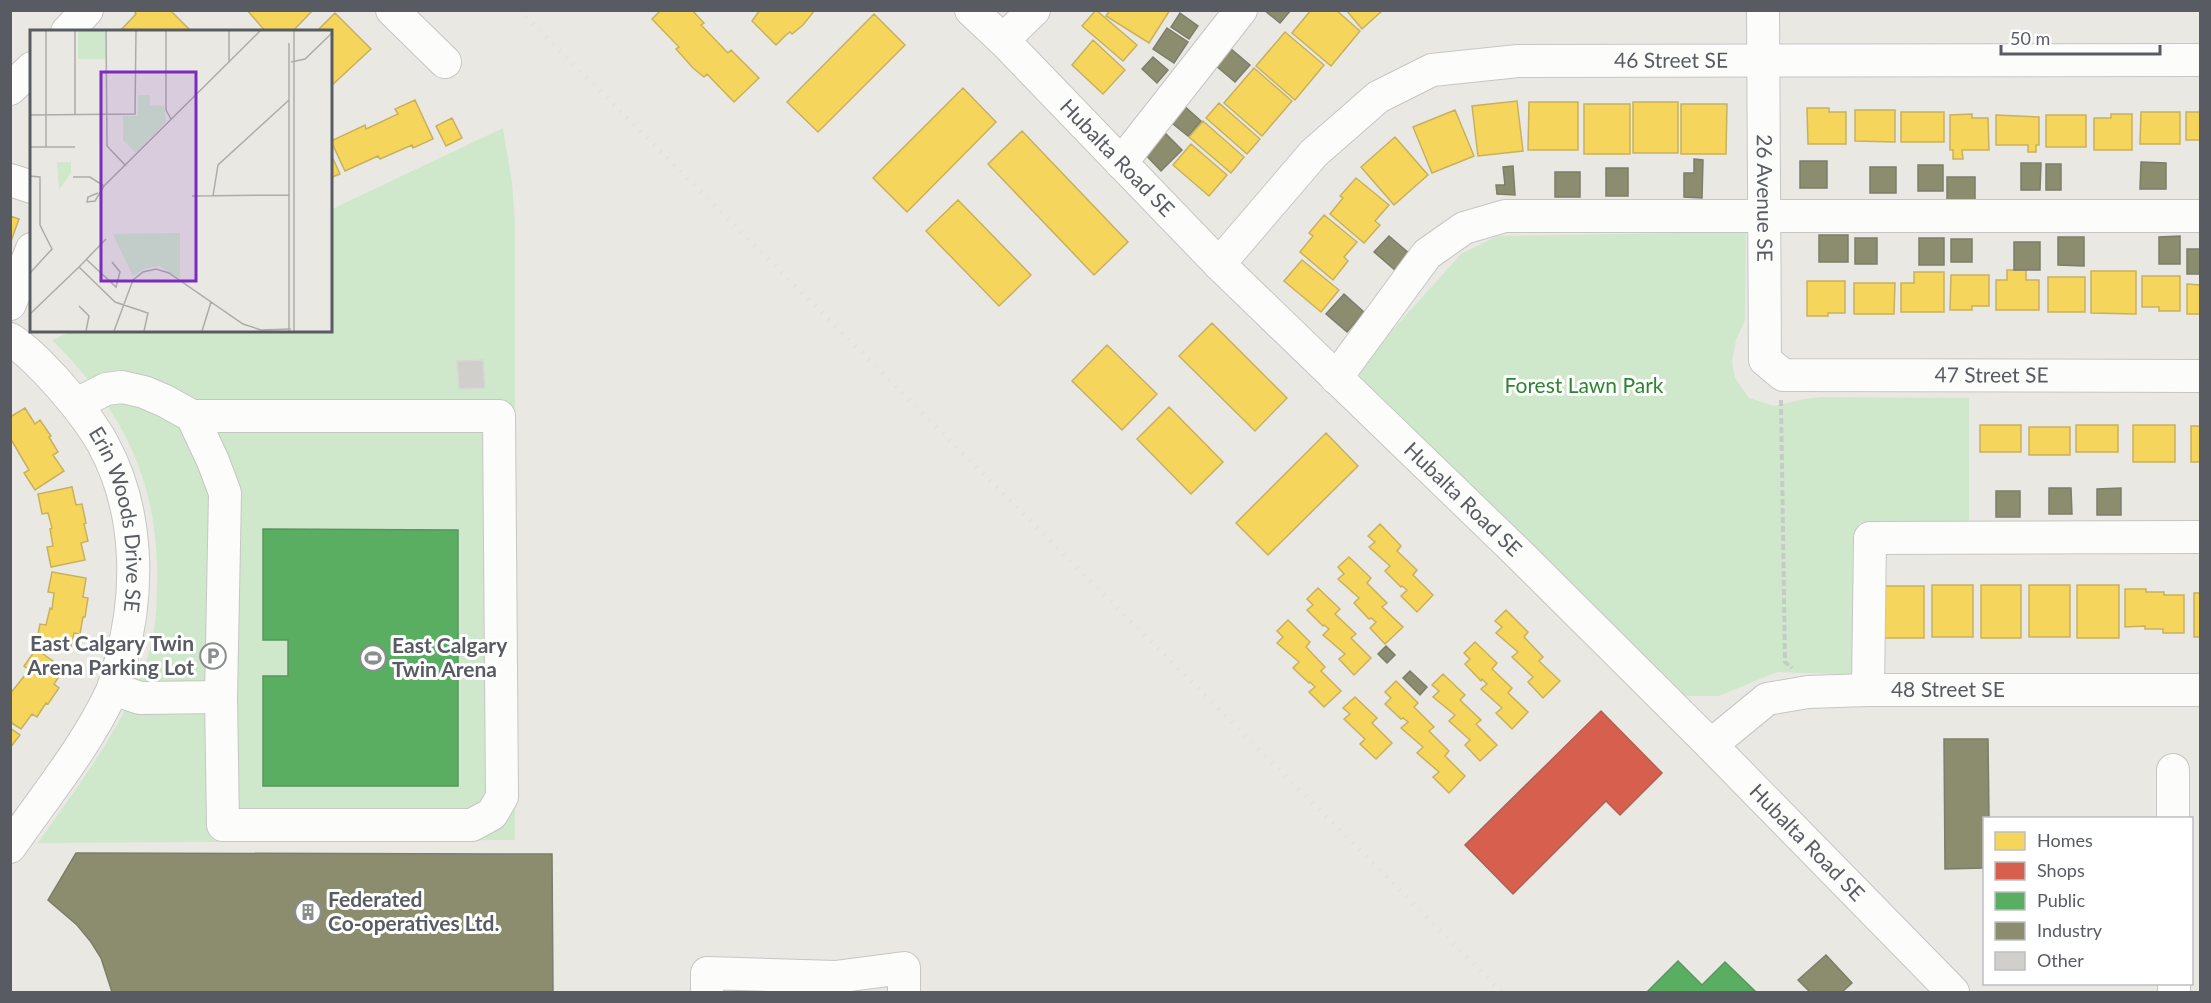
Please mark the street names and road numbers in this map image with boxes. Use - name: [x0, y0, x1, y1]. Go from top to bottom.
- street label: 46 Street SE: [1614, 47, 1728, 72]
- street label: Hubalta Road SE: [1056, 93, 1180, 221]
- street label: 26 Avenue SE: [1753, 134, 1778, 262]
- street label: 47 Street SE: [1935, 361, 2049, 387]
- street label: Erin Woods Drive SE: [85, 421, 147, 614]
- street label: Hubalta Road SE: [1400, 436, 1528, 561]
- street label: 48 Street SE: [1891, 676, 2005, 701]
- street label: Hubalta Road SE: [1745, 778, 1871, 905]

